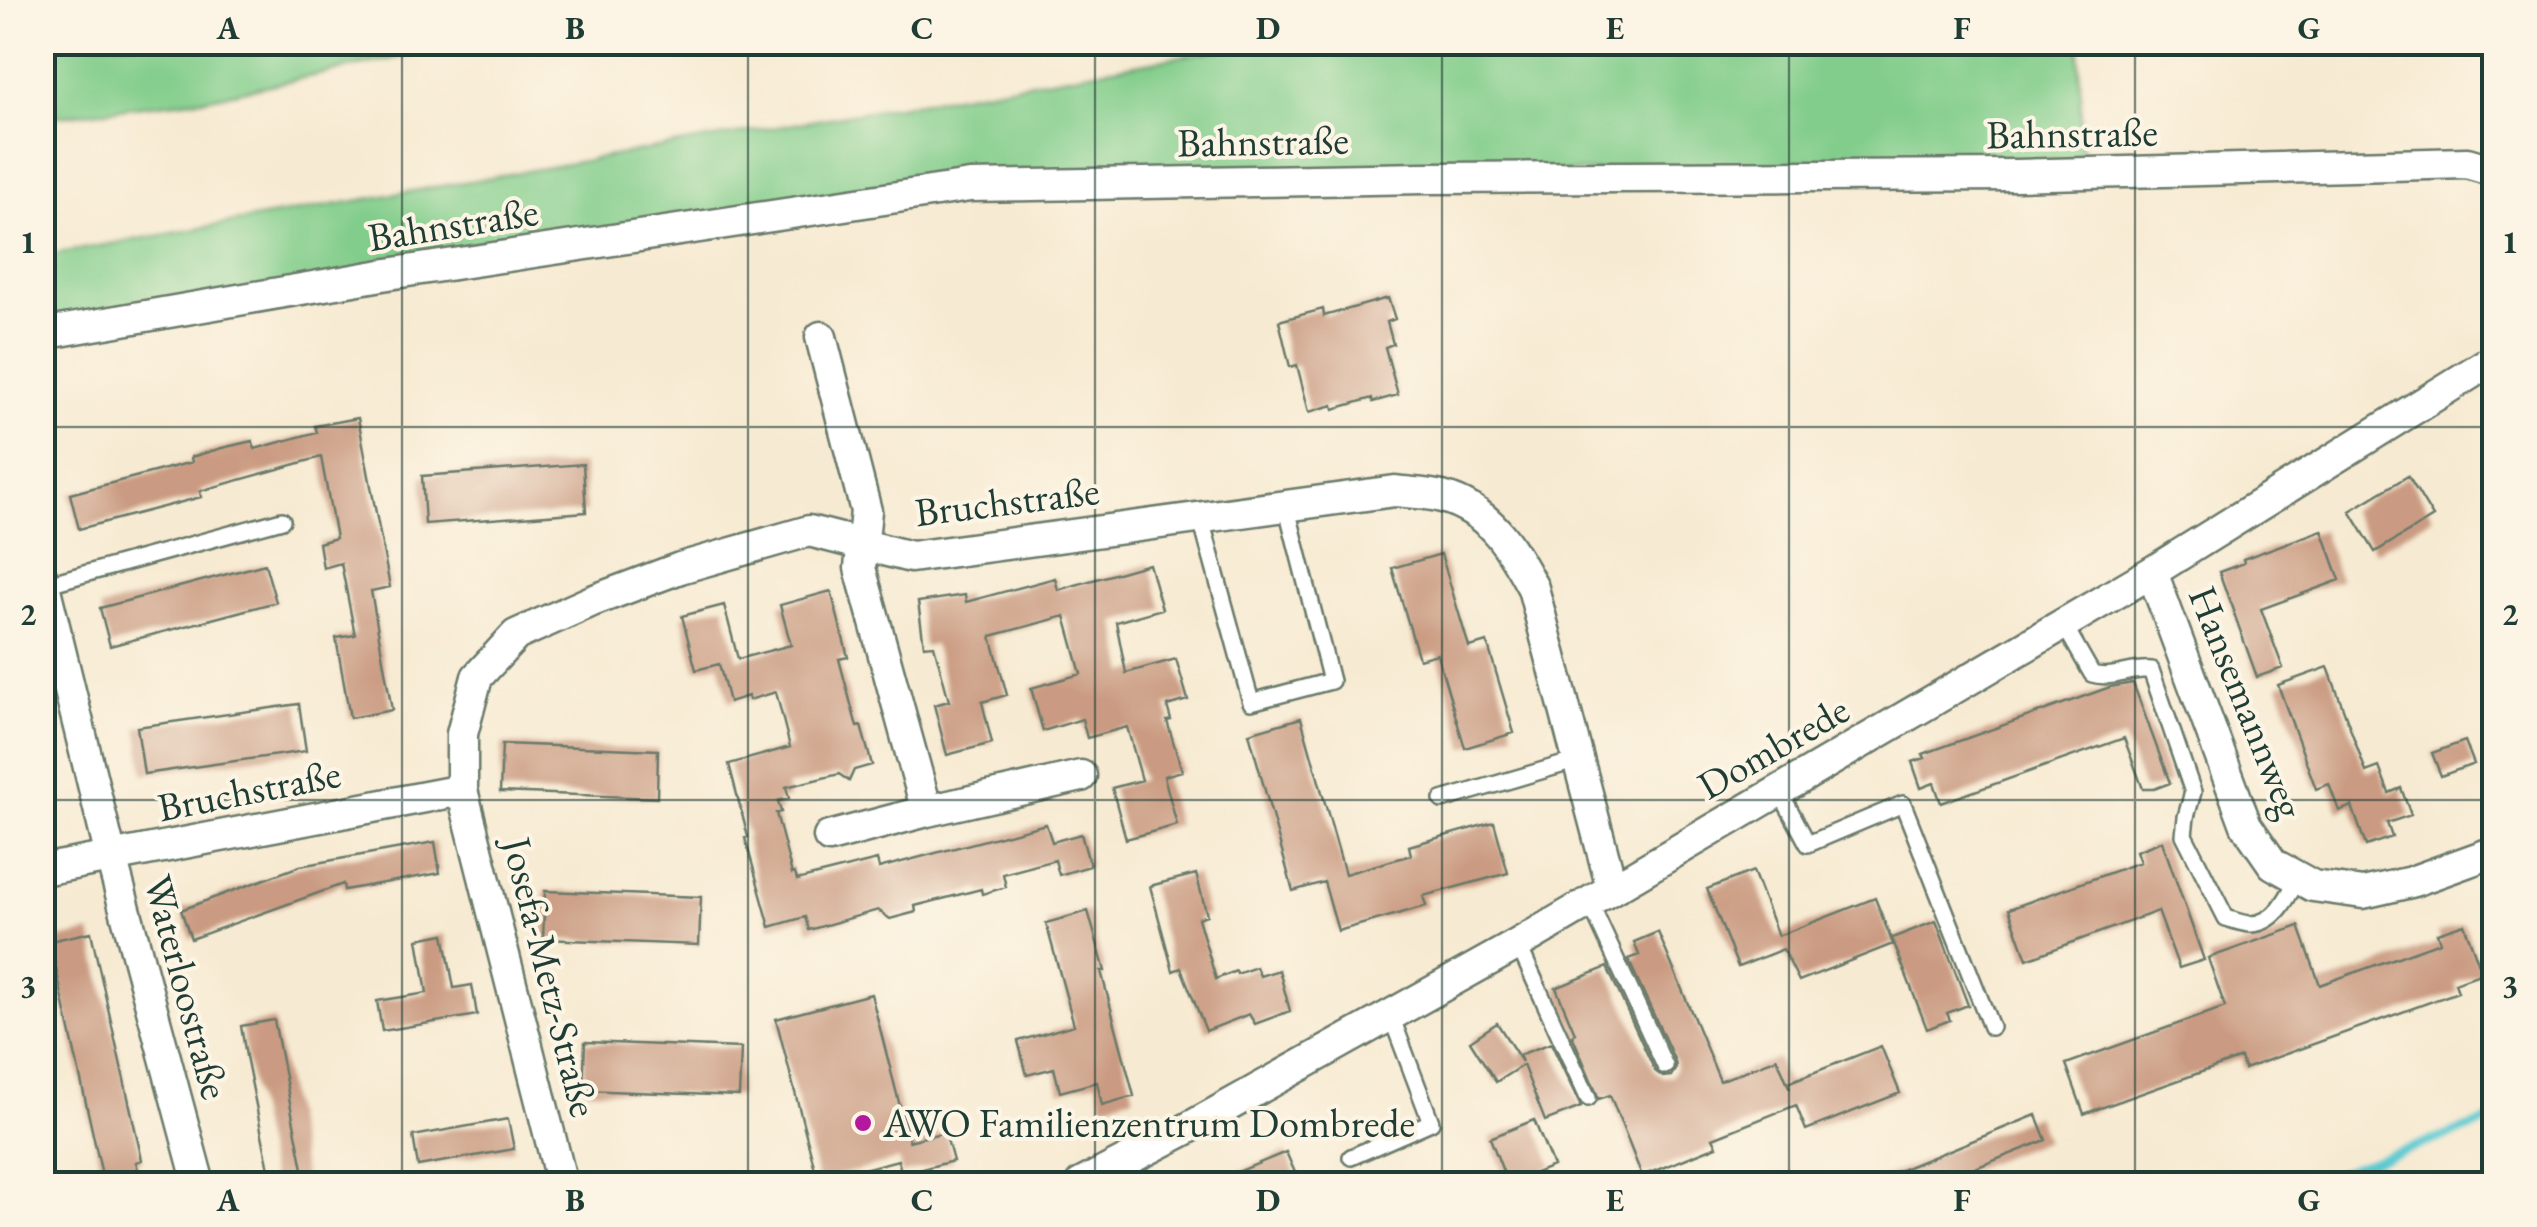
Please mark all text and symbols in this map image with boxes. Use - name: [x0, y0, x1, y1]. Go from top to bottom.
- text: A: [215, 7, 240, 49]
- text: B: [565, 7, 585, 49]
- text: C: [911, 7, 933, 49]
- text: D: [1256, 7, 1280, 49]
- text: E: [1606, 7, 1624, 49]
- text: F: [1953, 7, 1971, 49]
- text: G: [2297, 7, 2321, 49]
- street label: Bahnstraße: [1986, 106, 2158, 160]
- street label: Bahnstraße: [1177, 114, 1349, 168]
- street label: Bahnstraße: [364, 185, 542, 263]
- text: 1: [20, 221, 36, 263]
- text: 1: [2502, 221, 2518, 263]
- street label: Bruchstraße: [912, 464, 1102, 538]
- street label: Hansemannweg: [2177, 578, 2317, 826]
- text: 2: [20, 593, 37, 635]
- text: 2: [2502, 593, 2519, 635]
- street label: Dombrede: [1688, 683, 1858, 811]
- street label: Bruchstraße: [153, 747, 345, 833]
- street label: Josefa-Metz-Straße: [490, 829, 611, 1122]
- street label: Waterloostraße: [132, 869, 242, 1105]
- text: 3: [20, 965, 36, 1007]
- text: 3: [2502, 965, 2518, 1007]
- place label: AWO Familienzentrum Dombrede: [882, 1097, 1415, 1149]
- marker: AWO Familienzentrum Dombrede: [852, 1112, 874, 1134]
- text: A: [215, 1179, 240, 1221]
- text: B: [565, 1179, 585, 1221]
- text: C: [911, 1179, 933, 1221]
- text: D: [1256, 1179, 1280, 1221]
- text: E: [1606, 1179, 1624, 1221]
- text: F: [1953, 1179, 1971, 1221]
- text: G: [2297, 1179, 2321, 1221]

